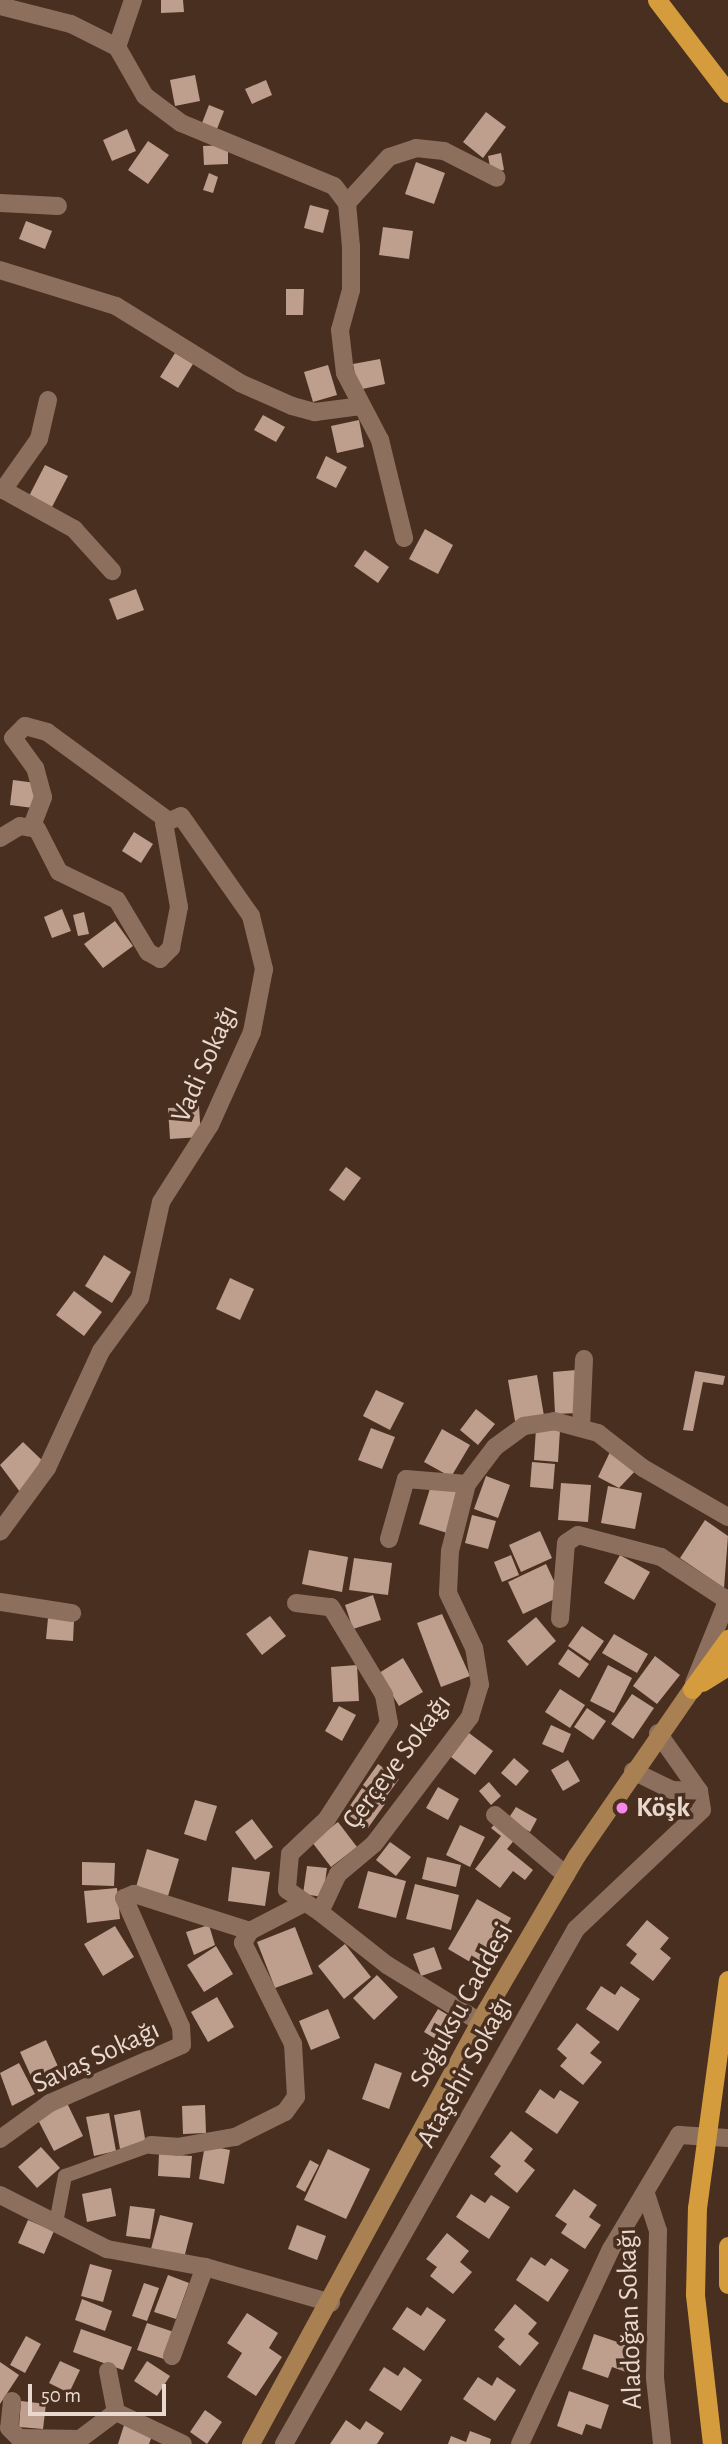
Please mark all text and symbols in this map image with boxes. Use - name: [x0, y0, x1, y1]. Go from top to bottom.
- street label: Vadi Sokağı: [164, 1000, 246, 1128]
- street label: Çerçeve Sokağı: [335, 1688, 459, 1836]
- place label: Köşk: [636, 1791, 690, 1825]
- marker: Köşk: [614, 1800, 630, 1816]
- street label: Soğuksu Caddesi: [403, 1917, 521, 2093]
- street label: Ataşehir Sokağı: [410, 1991, 520, 2153]
- street label: Savaş Sokağı: [27, 2013, 165, 2101]
- street label: Aladoğan Sokağı: [610, 2228, 650, 2410]
- scale bar: [32, 2370, 170, 2414]
- text: 50 m: [41, 2385, 81, 2406]

